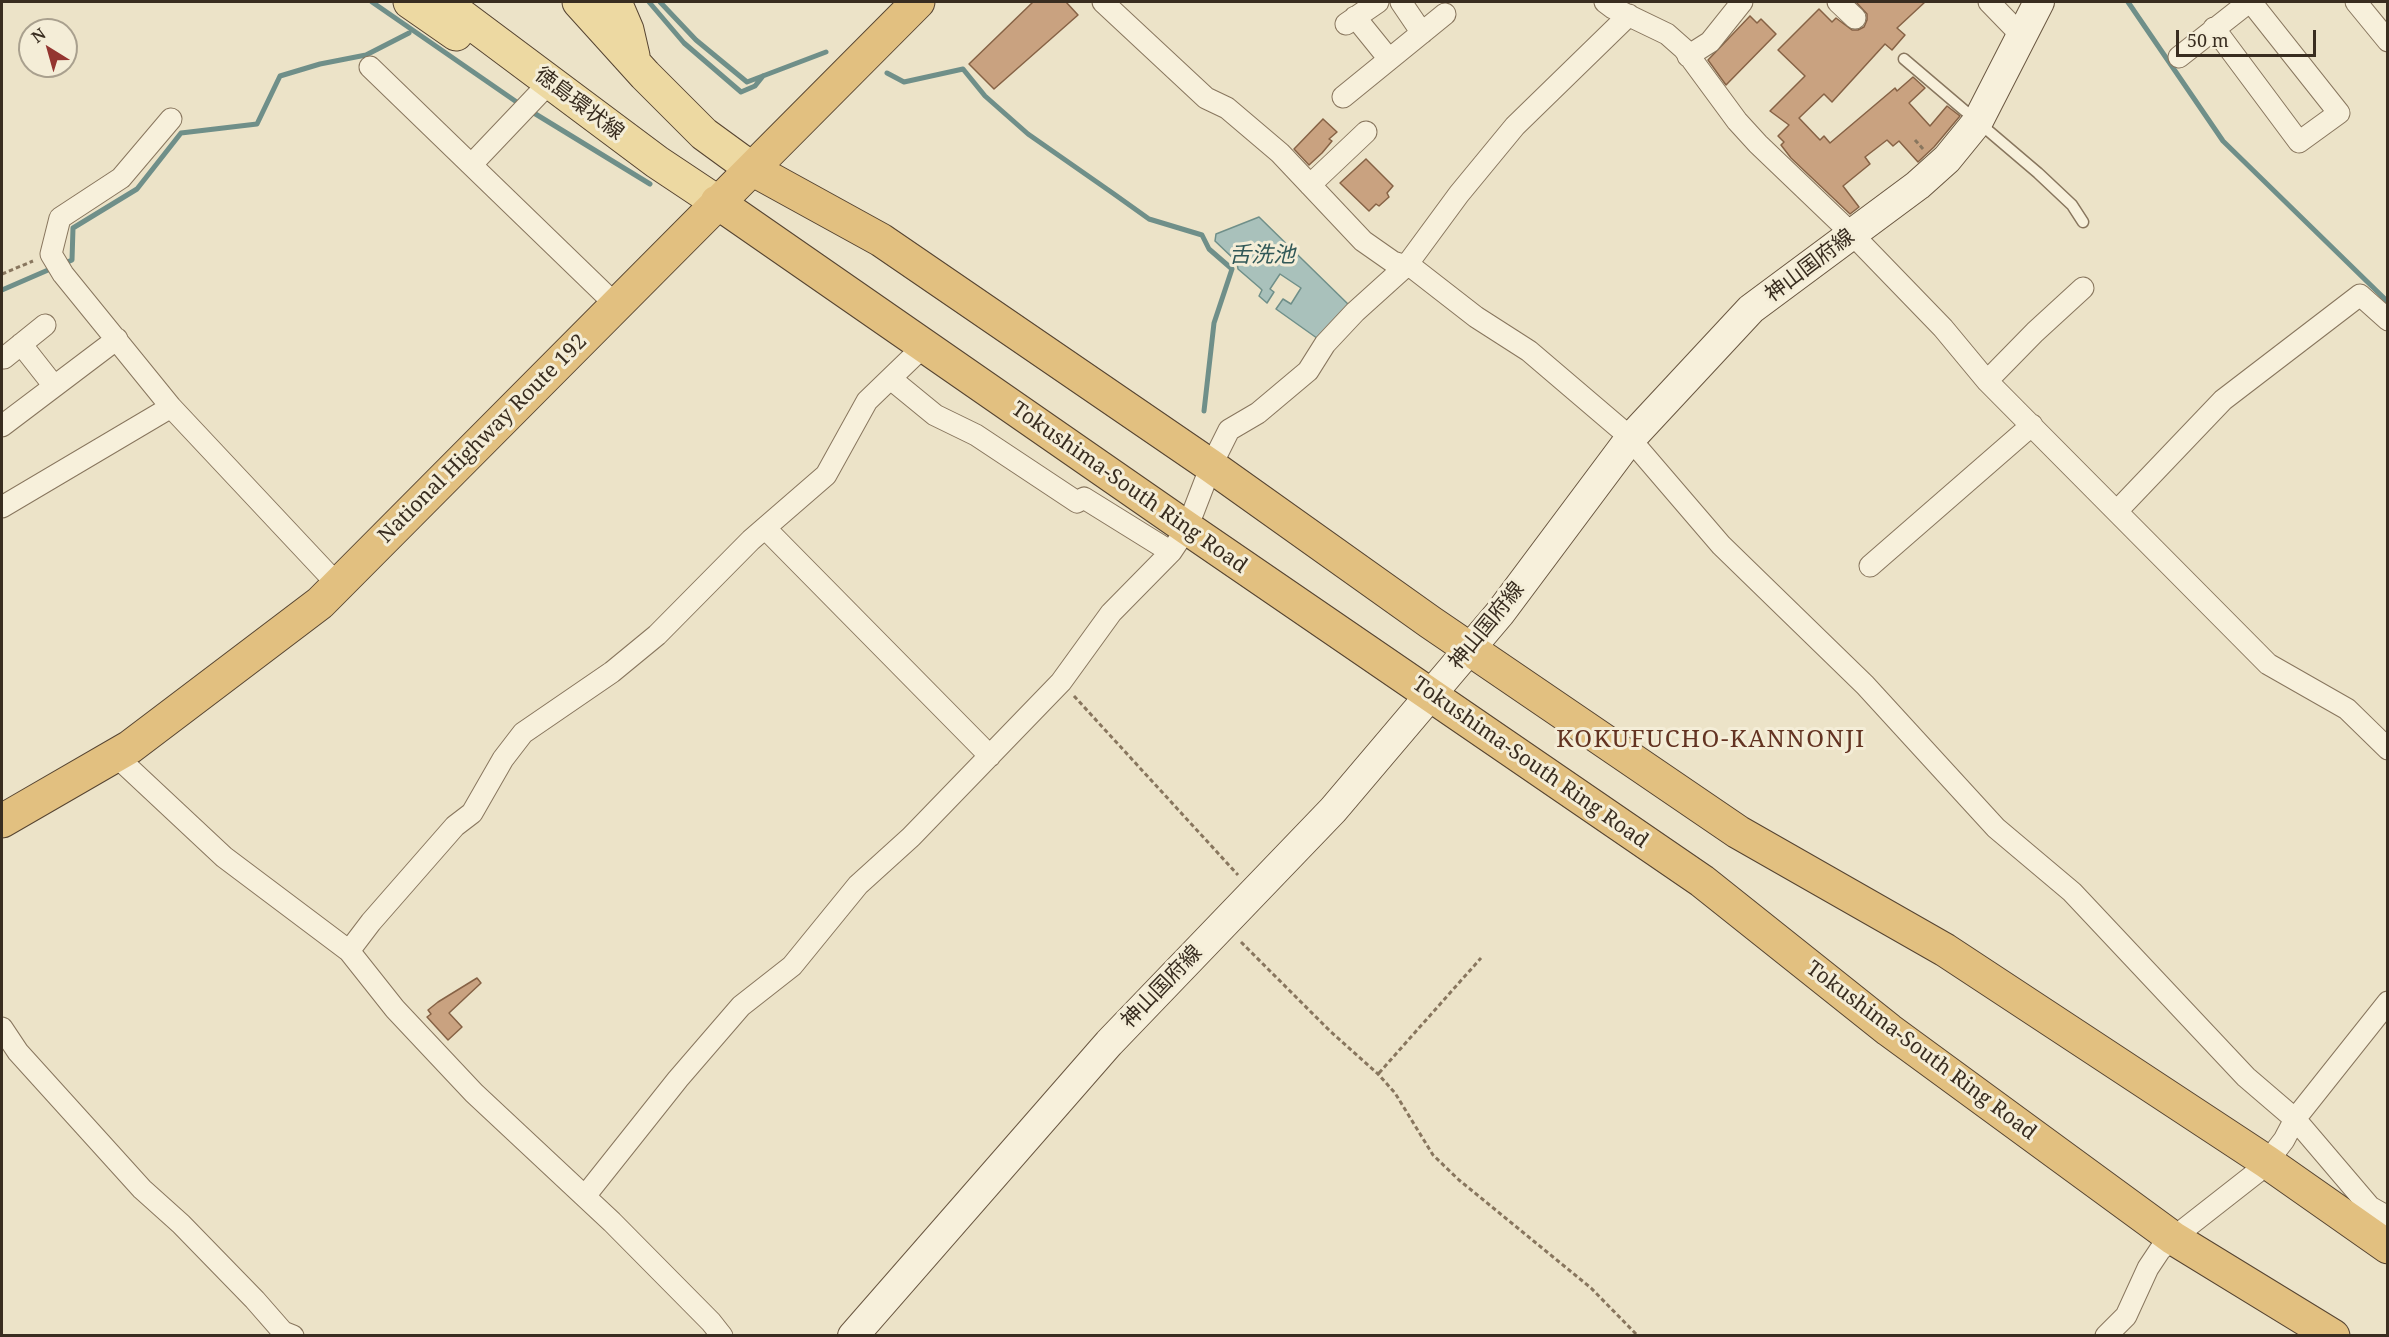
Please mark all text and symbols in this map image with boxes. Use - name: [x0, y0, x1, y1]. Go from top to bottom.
- north arrow: [18, 18, 78, 78]
- scale bar: [2179, 18, 2318, 56]
- text: N: [27, 23, 50, 48]
- text: 50 m: [2187, 28, 2229, 52]
- street label: 徳島環状線: [529, 62, 629, 146]
- street label: 神山国府線: [1760, 224, 1860, 308]
- water label: 舌洗池: [1229, 243, 1295, 269]
- street label: National Highway Route 192: [373, 329, 593, 549]
- street label: Tokushima-South Ring Road: [1006, 397, 1252, 579]
- street label: 神山国府線: [1444, 577, 1530, 675]
- street label: Tokushima-South Ring Road: [1407, 672, 1653, 854]
- district label: KOKUFUCHO-KANNONJI: [1556, 726, 1866, 754]
- street label: 神山国府線: [1116, 940, 1208, 1034]
- street label: Tokushima-South Ring Road: [1801, 956, 2041, 1146]

